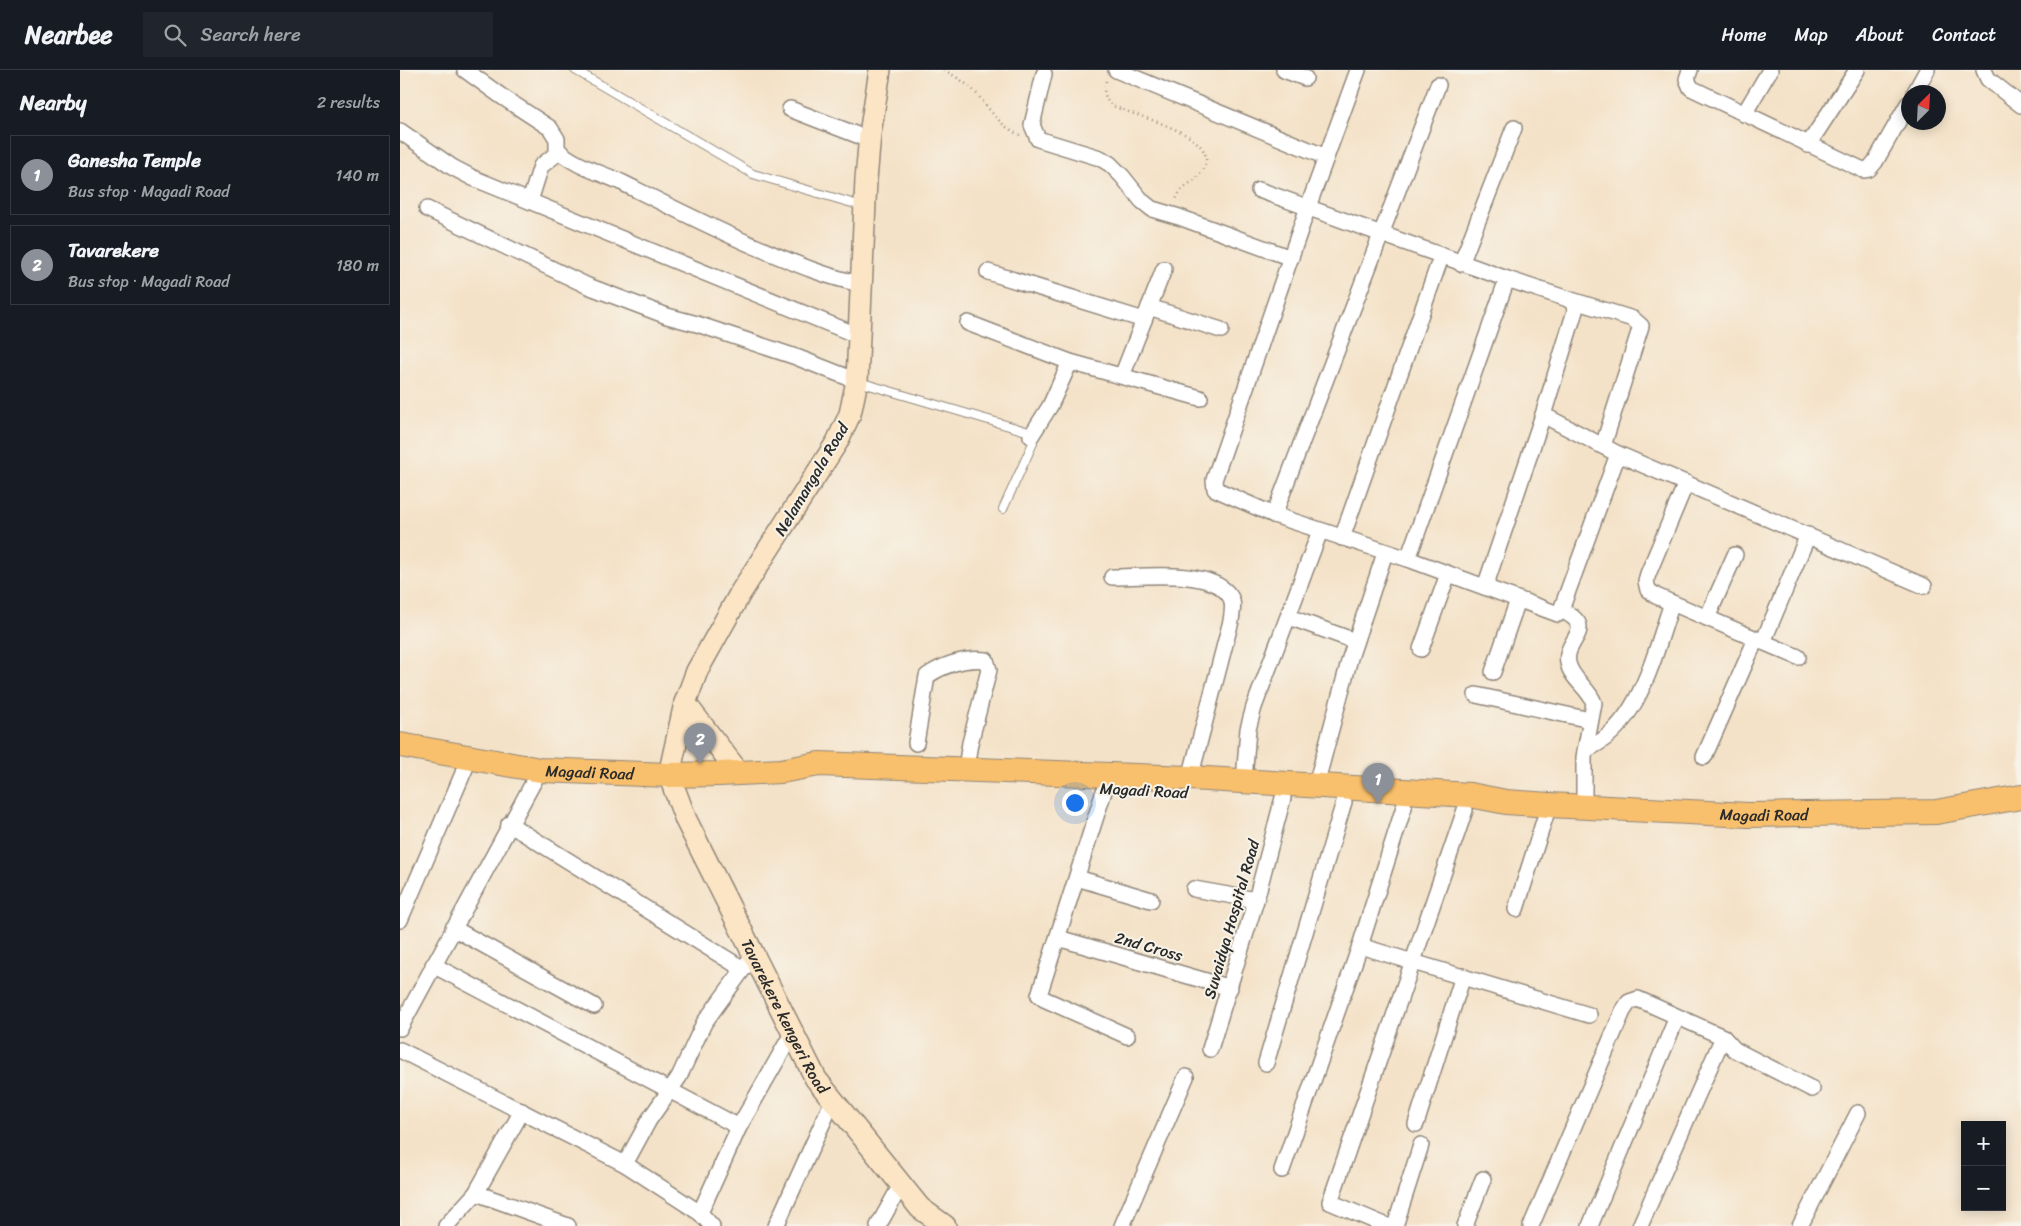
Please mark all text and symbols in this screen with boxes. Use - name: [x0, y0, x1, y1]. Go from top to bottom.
- search box: [143, 12, 493, 57]
- text: Nearbee: [25, 14, 113, 56]
- text: Search here: [201, 18, 301, 51]
- text: Home: [1722, 19, 1767, 51]
- text: Map: [1795, 19, 1828, 51]
- text: About: [1856, 19, 1904, 51]
- text: Contact: [1932, 19, 1996, 51]
- icon: search: [161, 21, 189, 49]
- text: Nearby: [20, 84, 86, 122]
- north arrow: [1901, 85, 1946, 130]
- text: 2 results: [317, 88, 380, 117]
- text: Ganesha Temple: [68, 144, 201, 177]
- text: 1: [34, 161, 40, 190]
- text: 140 m: [336, 161, 379, 190]
- text: Bus stop · Magadi Road: [68, 177, 230, 206]
- text: Tavarekere: [68, 234, 159, 267]
- text: 2: [32, 251, 42, 280]
- text: 180 m: [336, 251, 379, 280]
- text: Bus stop · Magadi Road: [68, 267, 230, 296]
- street label: Nelamangala Road: [766, 416, 858, 542]
- pin: 2: [684, 723, 716, 764]
- street label: Magadi Road: [545, 756, 636, 789]
- pin: 1: [1362, 763, 1394, 804]
- street label: Magadi Road: [1099, 774, 1190, 807]
- your location: [1062, 790, 1088, 816]
- street label: Magadi Road: [1719, 800, 1810, 830]
- street label: Suvaidya Hospital Road: [1195, 835, 1269, 1002]
- street label: 2nd Cross: [1111, 923, 1187, 970]
- street label: Tavarekere kengeri Road: [733, 933, 838, 1102]
- map controls: [1961, 1121, 2006, 1211]
- button: +: [1961, 1121, 2006, 1166]
- button: −: [1961, 1166, 2006, 1211]

